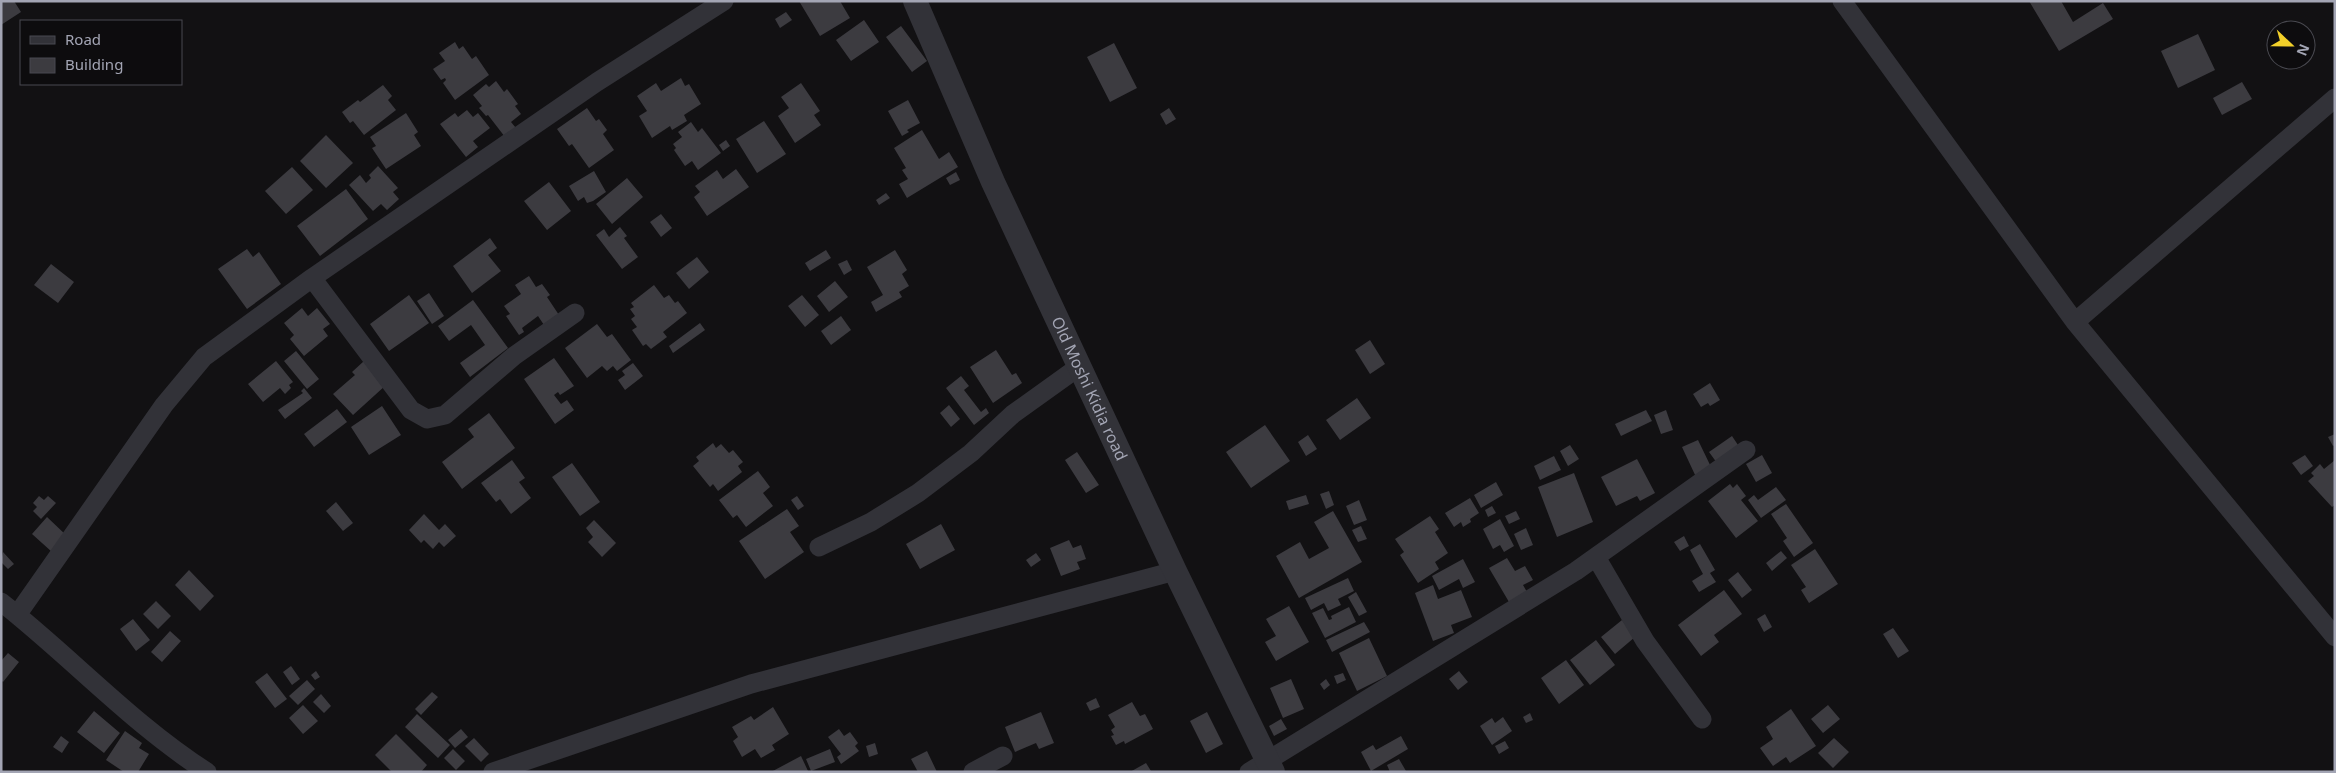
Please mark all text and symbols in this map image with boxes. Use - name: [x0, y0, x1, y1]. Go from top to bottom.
- legend: [20, 20, 182, 85]
- north arrow: [2266, 20, 2316, 70]
- text: Road: [65, 29, 101, 49]
- text: N: [2293, 41, 2314, 59]
- text: Building: [65, 54, 123, 74]
- street label: Old Moshi Kidia road: [1046, 313, 1133, 464]

